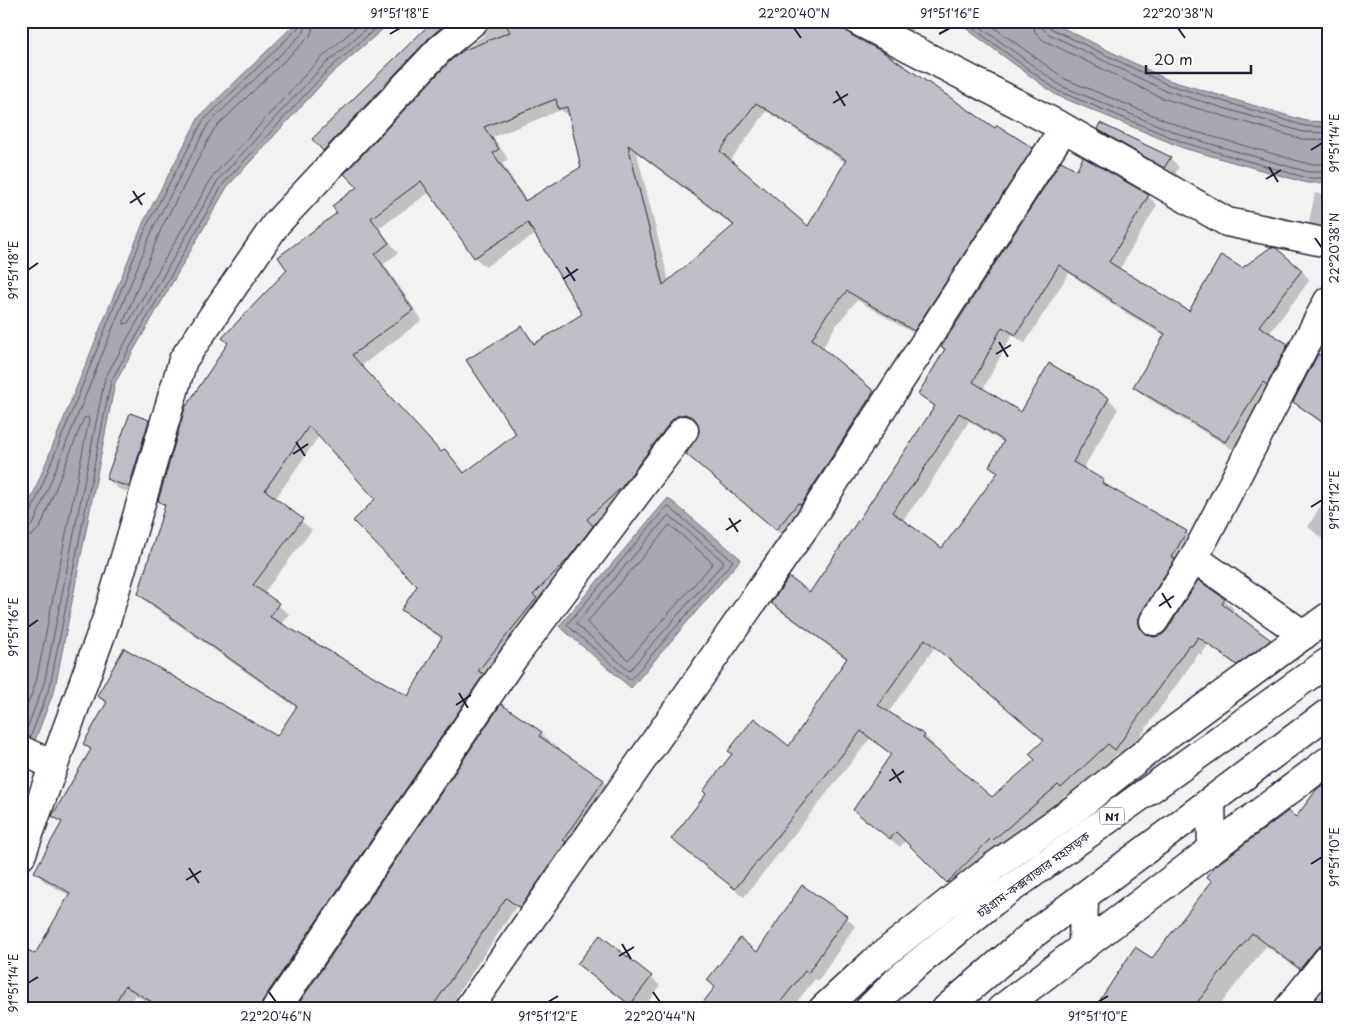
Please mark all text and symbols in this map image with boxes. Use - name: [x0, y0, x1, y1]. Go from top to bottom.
- text: 91°51'18"E: [371, 4, 429, 22]
- text: 22°20'40"N: [758, 4, 830, 22]
- text: 91°51'16"E: [920, 4, 980, 22]
- text: 22°20'38"N: [1143, 4, 1213, 22]
- scale bar: [1146, 42, 1252, 74]
- text: 20 m: [1154, 47, 1193, 70]
- text: 91°51'14"E: [1325, 114, 1343, 173]
- text: 22°20'38"N: [1325, 213, 1343, 283]
- text: 91°51'18"E: [4, 241, 22, 299]
- text: 91°51'12"E: [1325, 470, 1343, 530]
- text: 91°51'16"E: [4, 597, 22, 657]
- road number: N1: [1100, 808, 1124, 824]
- street label: চট্টগ্রাম-কক্সবাজার মহাসড়ক: [972, 827, 1093, 922]
- text: 91°51'10"E: [1325, 827, 1343, 887]
- text: 91°51'14"E: [4, 954, 22, 1013]
- text: 22°20'46"N: [240, 1007, 312, 1025]
- text: 91°51'12"E: [518, 1007, 578, 1025]
- text: 22°20'44"N: [625, 1007, 695, 1025]
- text: 91°51'10"E: [1068, 1007, 1128, 1025]

